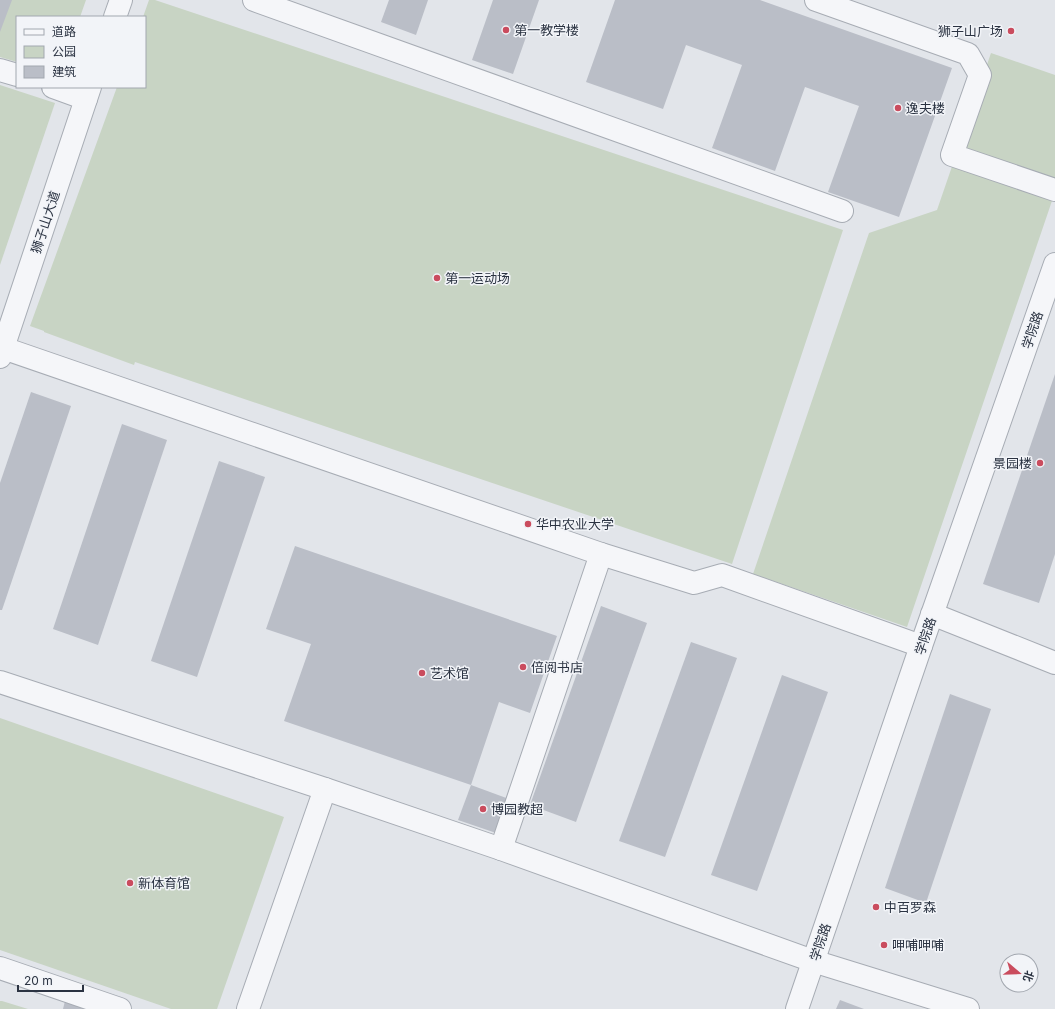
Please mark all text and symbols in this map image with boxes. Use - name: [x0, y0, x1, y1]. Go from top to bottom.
- legend: [16, 16, 146, 88]
- place label: 第一教学楼: [514, 22, 579, 38]
- place label: 狮子山广场: [938, 23, 1003, 39]
- text: 道路: [52, 24, 76, 39]
- marker: 第一教学楼: [501, 25, 511, 35]
- marker: 狮子山广场: [1006, 26, 1016, 36]
- text: 公园: [52, 44, 76, 59]
- text: 建筑: [52, 64, 76, 79]
- place label: 逸夫楼: [906, 100, 945, 116]
- marker: 逸夫楼: [893, 103, 903, 113]
- street label: 狮子山大道: [27, 189, 63, 255]
- place label: 第一运动场: [445, 270, 510, 286]
- marker: 第一运动场: [432, 273, 442, 283]
- street label: 学院路: [1018, 309, 1046, 351]
- place label: 景园楼: [993, 455, 1032, 471]
- marker: 景园楼: [1035, 458, 1045, 468]
- place label: 华中农业大学: [536, 516, 614, 532]
- marker: 华中农业大学: [523, 519, 533, 529]
- street label: 学院路: [911, 615, 939, 657]
- place label: 倍阅书店: [531, 659, 583, 675]
- marker: 倍阅书店: [518, 662, 528, 672]
- place label: 艺术馆: [430, 665, 469, 681]
- marker: 艺术馆: [417, 668, 427, 678]
- place label: 博园教超: [491, 801, 543, 817]
- marker: 博园教超: [478, 804, 488, 814]
- place label: 新体育馆: [138, 875, 190, 891]
- marker: 新体育馆: [125, 878, 135, 888]
- place label: 中百罗森: [884, 899, 936, 915]
- marker: 中百罗森: [871, 902, 881, 912]
- street label: 学院路: [806, 921, 834, 963]
- place label: 呷哺呷哺: [892, 937, 944, 953]
- marker: 呷哺呷哺: [879, 940, 889, 950]
- north arrow: [999, 953, 1039, 993]
- scale bar: [18, 967, 83, 993]
- text: 北: [1020, 969, 1037, 984]
- text: 20 m: [24, 973, 53, 988]

